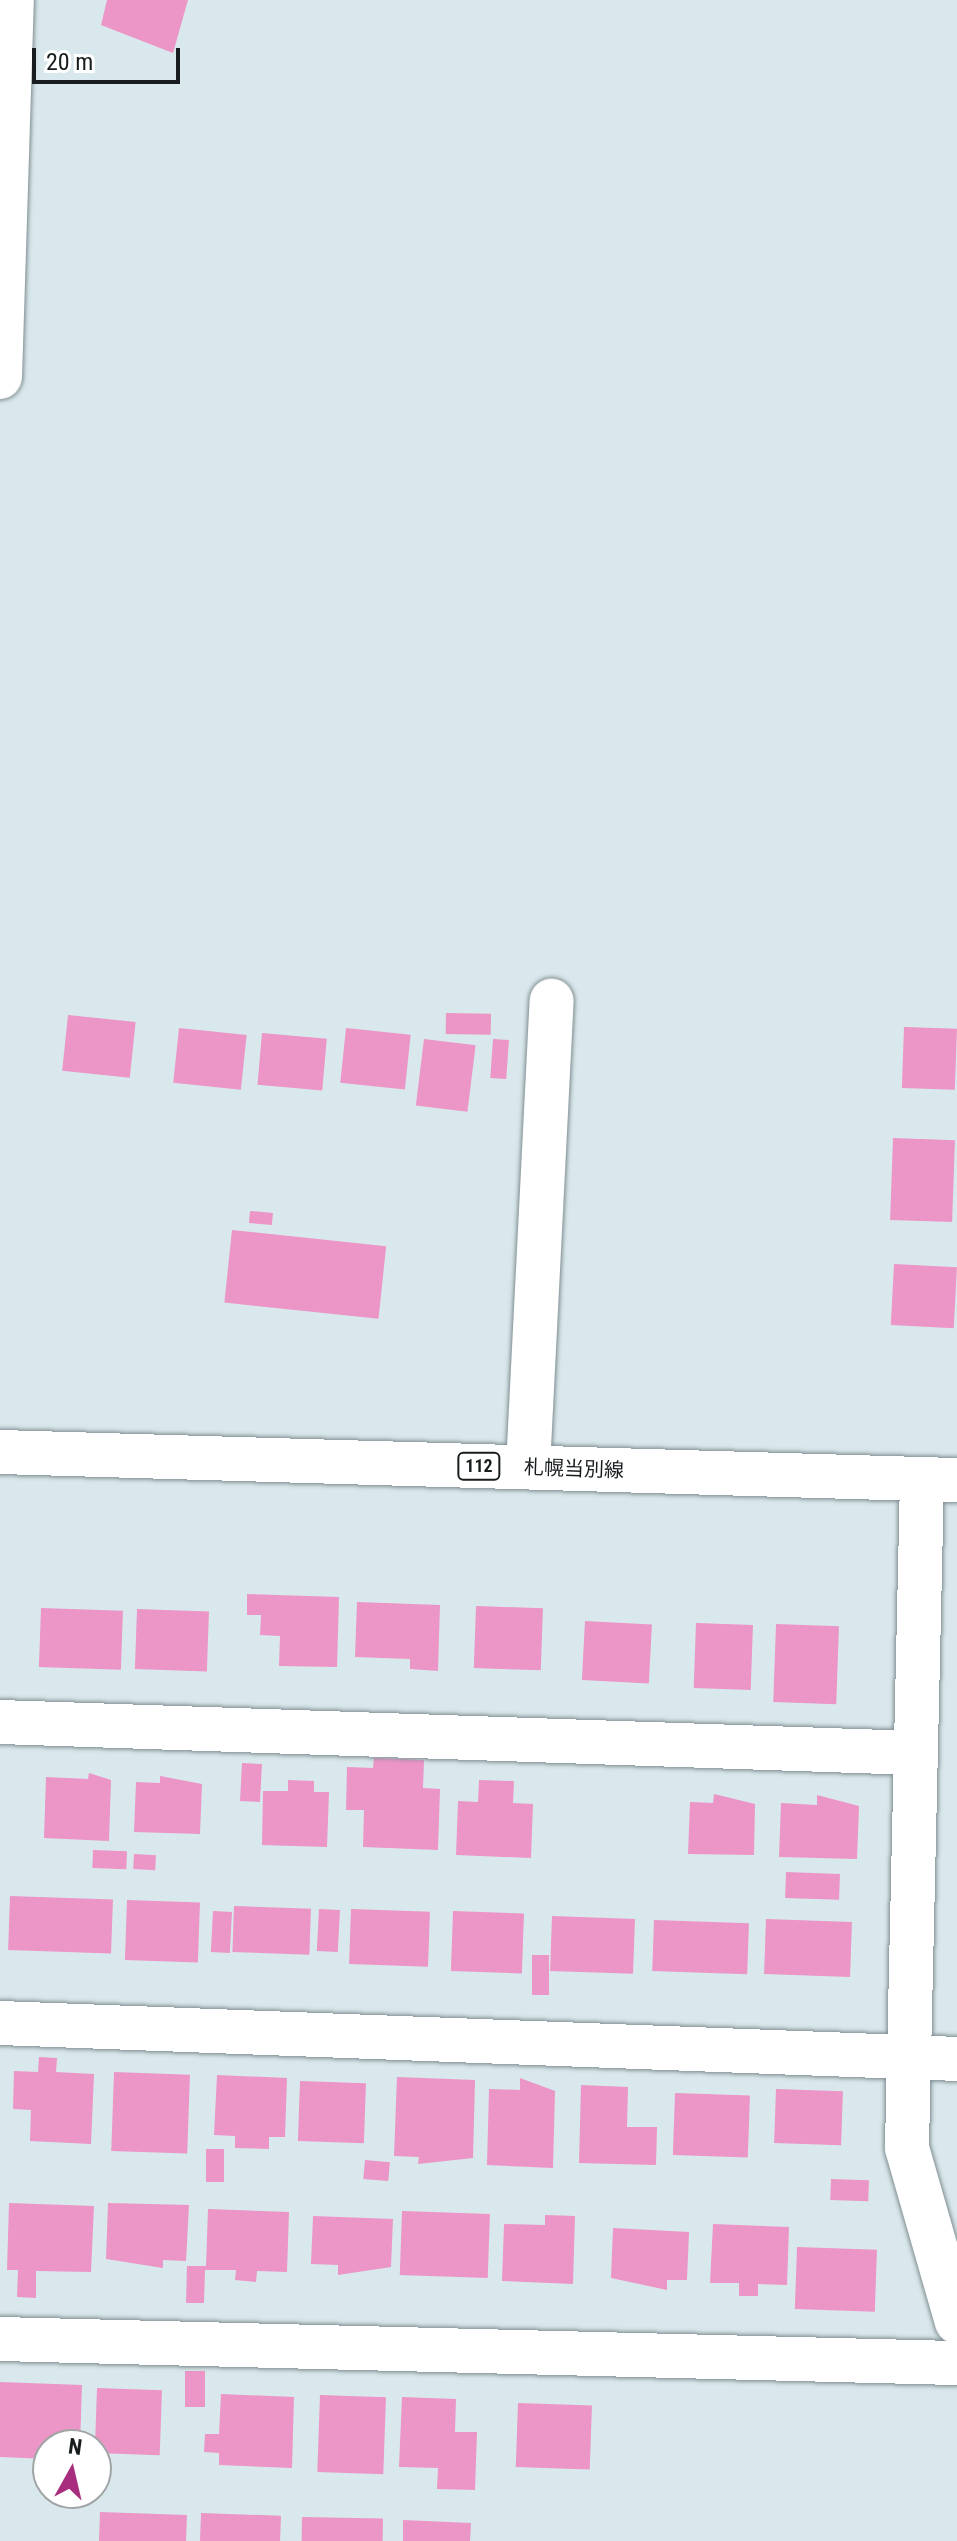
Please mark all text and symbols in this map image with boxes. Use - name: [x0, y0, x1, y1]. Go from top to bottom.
- scale bar: [36, 32, 184, 82]
- text: 20 m: [46, 48, 93, 76]
- road number: 112: [457, 1452, 501, 1480]
- street label: 札幌当別線: [524, 1455, 624, 1483]
- north arrow: [32, 2429, 112, 2509]
- text: N: [67, 2433, 84, 2460]

